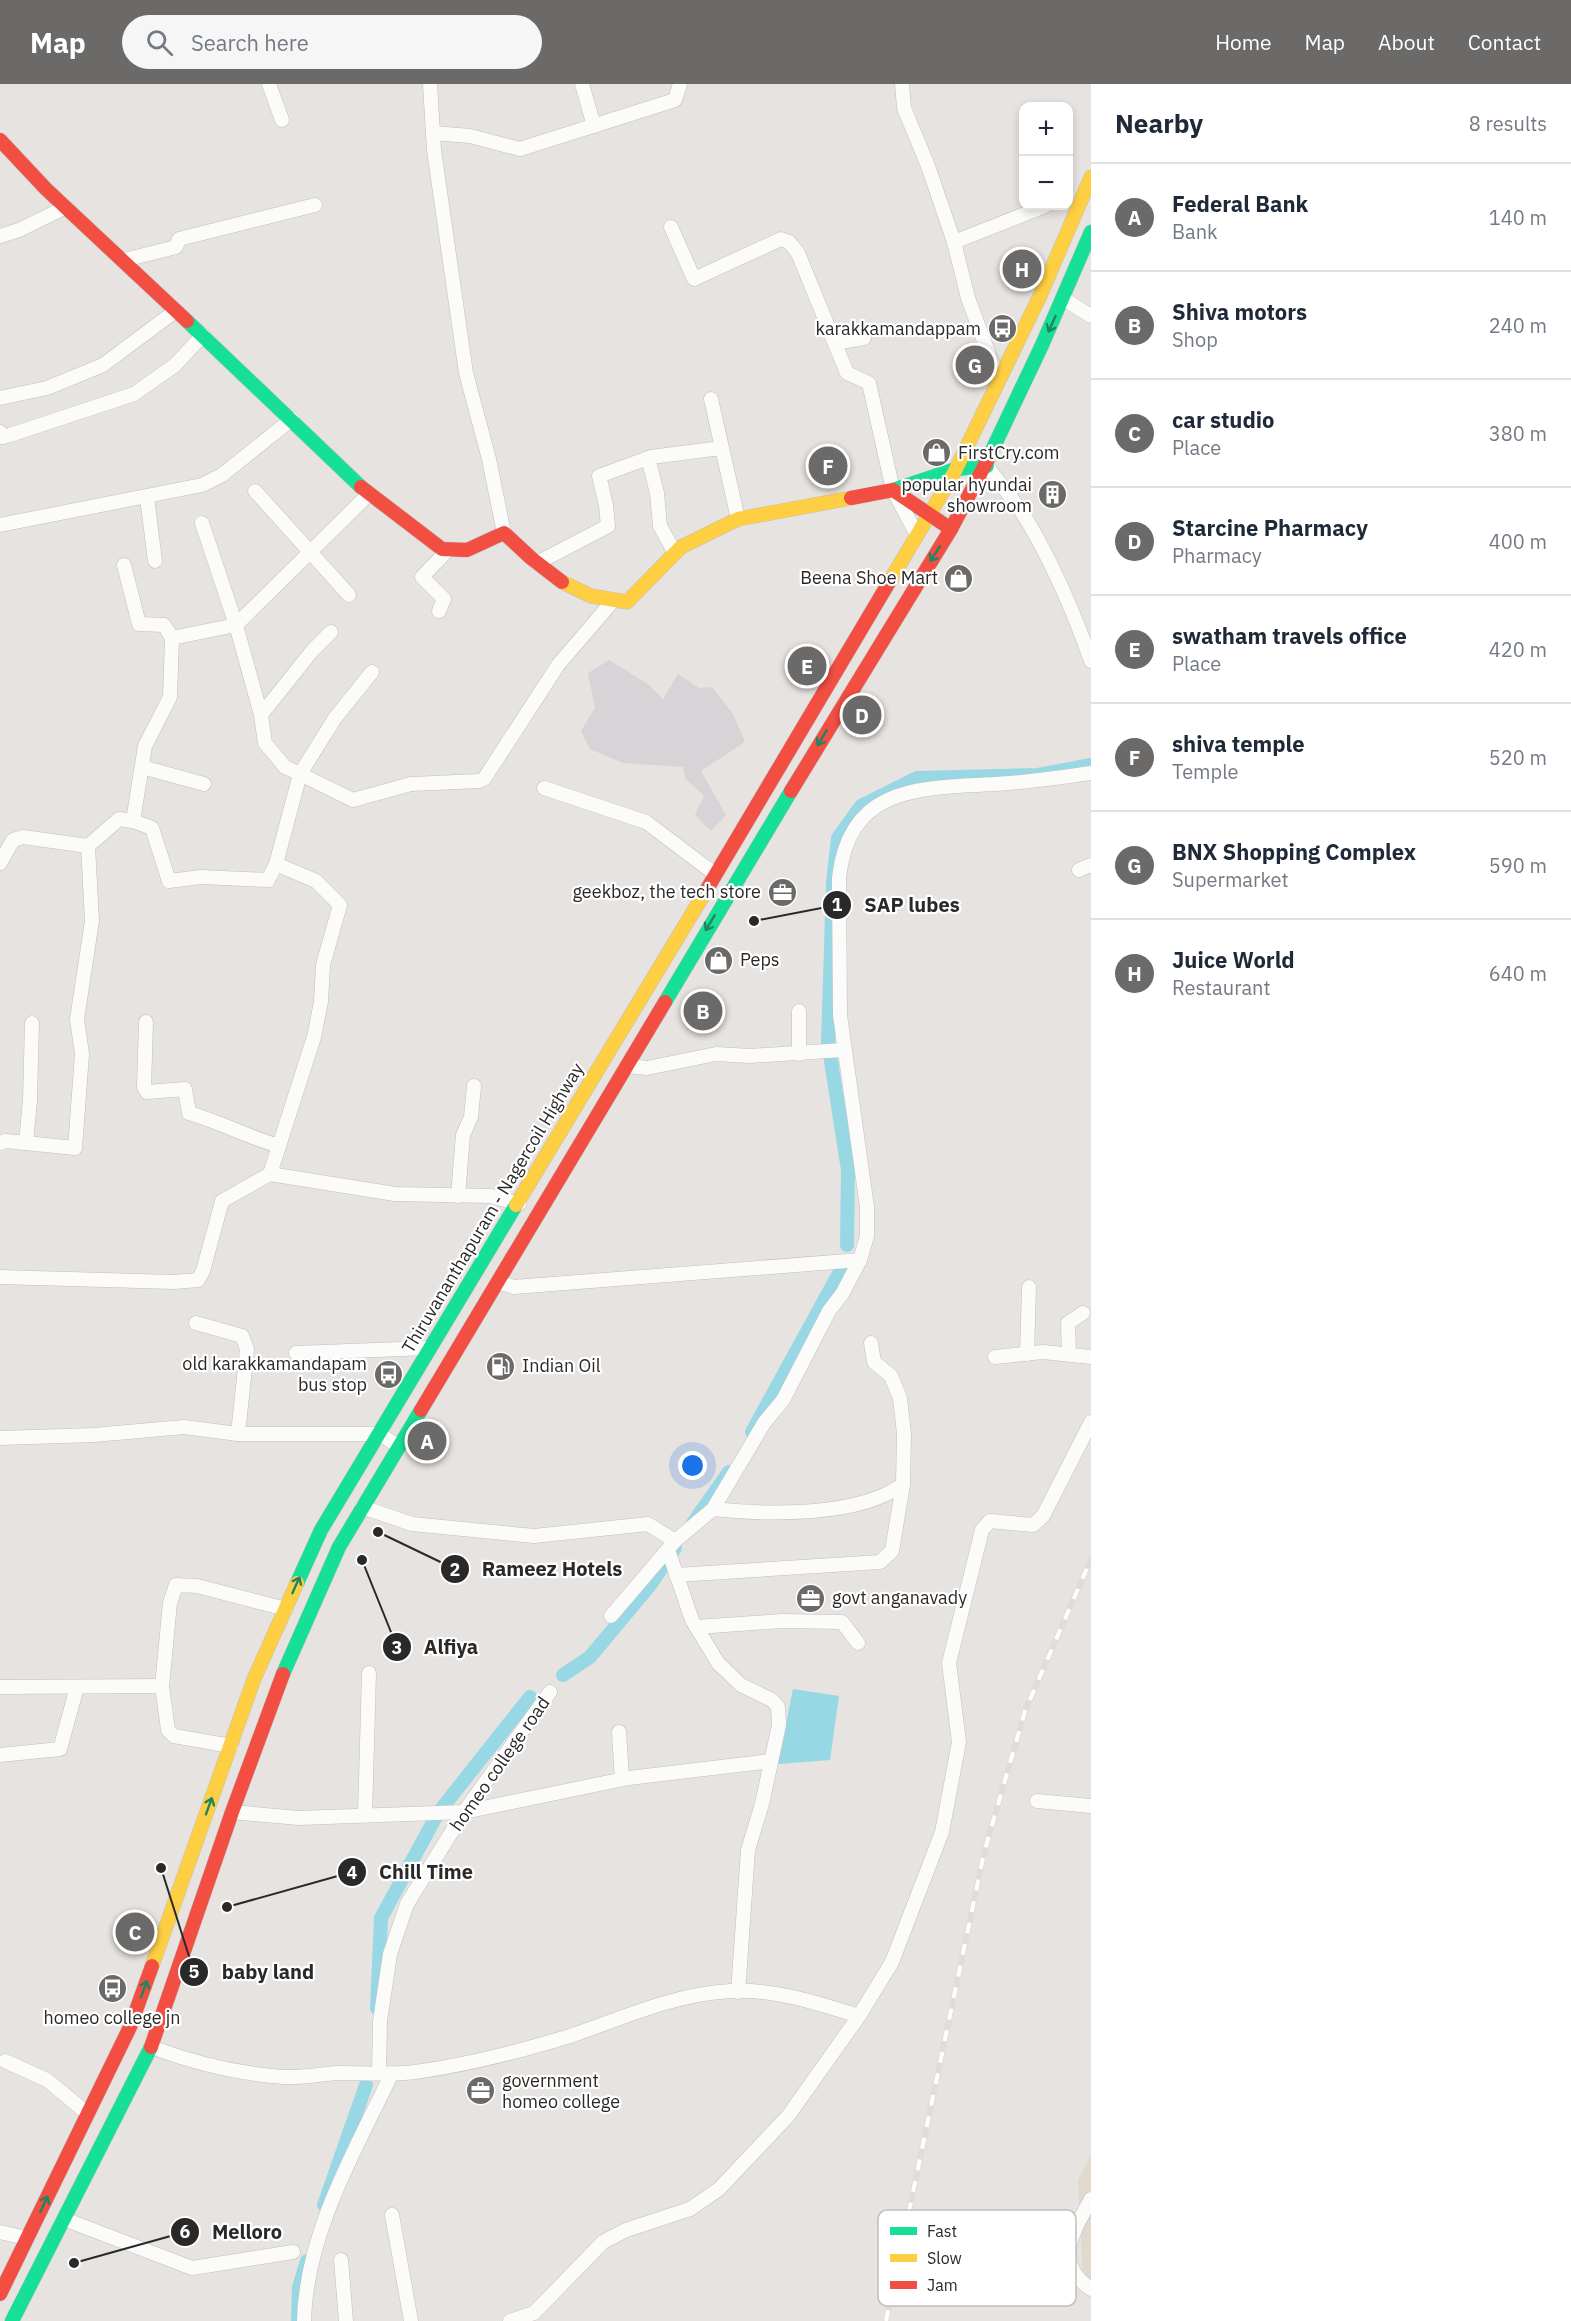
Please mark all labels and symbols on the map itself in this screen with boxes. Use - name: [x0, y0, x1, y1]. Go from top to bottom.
- pin: H: [1002, 246, 1042, 291]
- bus stop icon: karakkamandappam: [986, 313, 1018, 345]
- one-way arrow: [1046, 315, 1058, 333]
- place label: karakkamandappam: [816, 317, 981, 340]
- pin: G: [956, 342, 994, 388]
- shop icon: FirstCry.com: [921, 437, 953, 469]
- place label: FirstCry.com: [958, 441, 1060, 464]
- pin: F: [808, 444, 848, 488]
- place label: popular hyundai showroom: [901, 473, 1032, 517]
- building icon: popular hyundai showroom: [1037, 479, 1069, 511]
- one-way arrow: [929, 545, 941, 562]
- shop icon: Beena Shoe Mart: [943, 562, 975, 594]
- place label: Beena Shoe Mart: [800, 566, 938, 589]
- pin: E: [788, 644, 826, 688]
- pin: D: [842, 692, 882, 738]
- one-way arrow: [815, 729, 827, 746]
- office icon: geekboz, the tech store: [766, 876, 798, 908]
- place label: geekboz, the tech store: [572, 880, 761, 903]
- callout: SAP lubes: [822, 886, 972, 924]
- text: SAP lubes: [864, 891, 960, 918]
- text: 1: [832, 893, 843, 916]
- one-way arrow: [704, 914, 716, 931]
- shop icon: Peps: [703, 944, 735, 976]
- place label: Peps: [740, 948, 780, 971]
- pin: B: [684, 988, 722, 1034]
- street label: Thiruvananthapuram - Nagercoil Highway: [397, 1058, 589, 1357]
- fuel station icon: Indian Oil: [485, 1350, 517, 1382]
- place label: old karakkamandapam bus stop: [182, 1352, 367, 1396]
- place label: Indian Oil: [522, 1354, 601, 1377]
- bus stop icon: old karakkamandapam bus stop: [372, 1358, 404, 1390]
- pin: A: [408, 1418, 446, 1464]
- your location: [678, 1451, 707, 1480]
- callout: Rameez Hotels: [440, 1550, 635, 1588]
- text: Rameez Hotels: [482, 1555, 622, 1582]
- text: 2: [450, 1558, 460, 1581]
- one-way arrow: [291, 1577, 303, 1595]
- office icon: govt anganavady: [795, 1582, 827, 1614]
- place label: govt anganavady: [832, 1586, 967, 1609]
- callout: Alfiya: [382, 1628, 491, 1666]
- text: Alfiya: [424, 1633, 478, 1660]
- text: 3: [392, 1636, 402, 1659]
- street label: homeo college road: [445, 1692, 555, 1835]
- one-way arrow: [205, 1797, 216, 1816]
- callout: Chill Time: [337, 1853, 485, 1891]
- text: Chill Time: [379, 1858, 473, 1885]
- text: 4: [347, 1861, 358, 1884]
- pin: C: [116, 1910, 154, 1954]
- callout: baby land: [179, 1953, 326, 1991]
- text: baby land: [222, 1958, 314, 1985]
- text: 5: [189, 1960, 200, 1983]
- bus stop icon: homeo college jn: [96, 1973, 128, 2005]
- one-way arrow: [139, 1980, 150, 1999]
- place label: homeo college jn: [43, 2006, 181, 2029]
- place label: government homeo college: [502, 2069, 620, 2113]
- office icon: government homeo college: [465, 2075, 497, 2107]
- one-way arrow: [38, 2195, 50, 2213]
- legend: [878, 2210, 1076, 2306]
- callout: Melloro: [170, 2213, 294, 2251]
- text: Melloro: [212, 2218, 282, 2245]
- text: 6: [180, 2220, 191, 2243]
- text: Fast: [927, 2221, 957, 2241]
- text: Slow: [927, 2248, 962, 2268]
- text: Jam: [927, 2275, 958, 2295]

